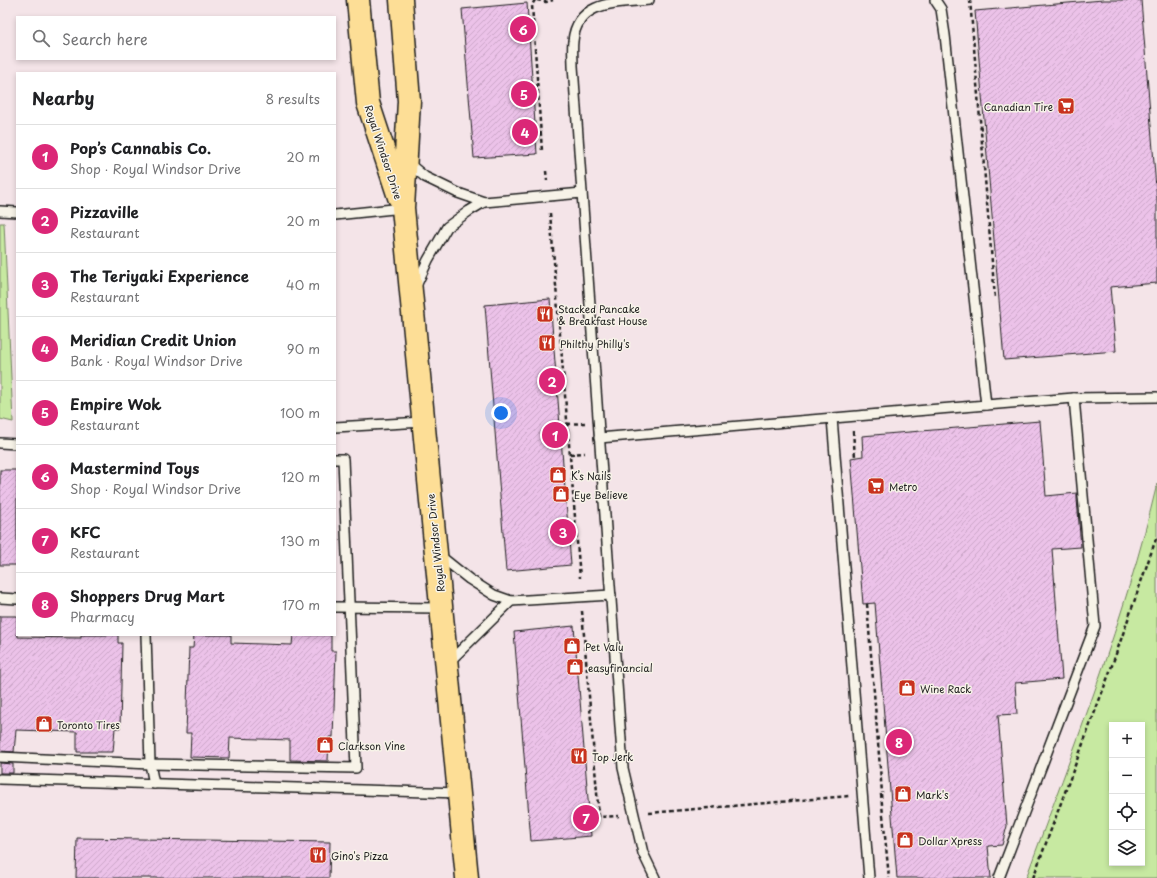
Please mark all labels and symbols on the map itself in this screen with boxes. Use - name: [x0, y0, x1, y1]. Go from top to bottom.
- pin: 6: [510, 14, 536, 44]
- pin: 5: [511, 79, 537, 109]
- supermarket icon: Canadian Tire: [1056, 96, 1076, 116]
- place label: Canadian Tire: [984, 99, 1053, 114]
- street label: Royal Windsor Drive: [361, 103, 406, 202]
- pin: 4: [512, 117, 538, 147]
- place label: Stacked Pancake & Breakfast House: [558, 301, 648, 328]
- restaurant icon: Stacked Pancake & Breakfast House: [535, 304, 555, 324]
- restaurant icon: Philthy Philly's: [537, 333, 557, 353]
- place label: Philthy Philly's: [560, 336, 630, 352]
- pin: 2: [539, 366, 565, 396]
- your location: [491, 403, 511, 423]
- pin: 1: [542, 420, 568, 450]
- shop icon: K’s Nails: [548, 465, 568, 485]
- place label: K’s Nails: [571, 468, 612, 483]
- supermarket icon: Metro: [866, 476, 886, 496]
- place label: Metro: [889, 479, 918, 494]
- shop icon: Eye Believe: [551, 484, 571, 504]
- place label: Eye Believe: [574, 487, 628, 503]
- street label: Royal Windsor Drive: [422, 493, 449, 593]
- pin: 3: [550, 517, 576, 547]
- shop icon: Pet Valu: [562, 636, 582, 656]
- place label: Pet Valu: [585, 639, 623, 654]
- shop icon: easyfinancial: [565, 657, 585, 677]
- place label: easyfinancial: [588, 660, 653, 676]
- shop icon: Wine Rack: [897, 678, 917, 698]
- place label: Wine Rack: [920, 681, 971, 696]
- shop icon: Toronto Tires: [34, 714, 54, 734]
- place label: Toronto Tires: [57, 717, 120, 732]
- pin: 8: [886, 727, 912, 757]
- shop icon: Clarkson Vine: [315, 735, 335, 755]
- place label: Clarkson Vine: [338, 738, 406, 753]
- restaurant icon: Top Jerk: [569, 746, 589, 766]
- place label: Top Jerk: [592, 749, 633, 764]
- shop icon: Mark's: [893, 784, 913, 804]
- place label: Mark's: [916, 787, 949, 802]
- pin: 7: [573, 803, 599, 833]
- shop icon: Dollar Xpress: [895, 830, 915, 850]
- place label: Dollar Xpress: [918, 833, 982, 848]
- restaurant icon: Gino's Pizza: [308, 845, 328, 865]
- place label: Gino's Pizza: [331, 848, 389, 863]

